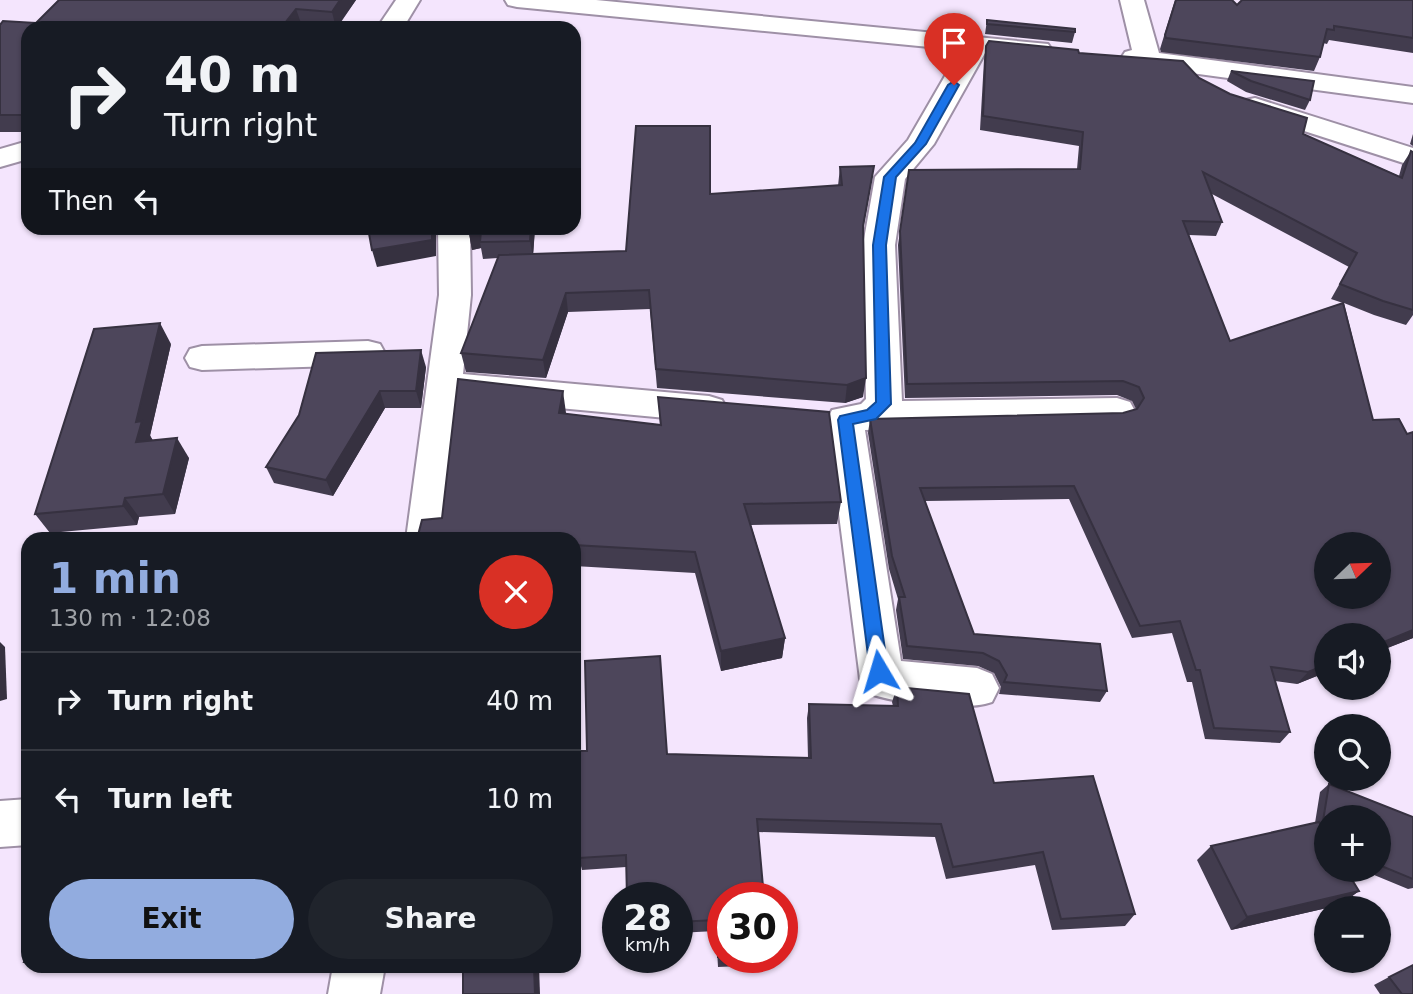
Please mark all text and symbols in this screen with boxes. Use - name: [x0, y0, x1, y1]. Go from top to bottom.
- pin: [924, 13, 984, 85]
- icon: arrive: [935, 24, 973, 62]
- text: 40 m: [164, 47, 300, 104]
- icon: right: [49, 49, 140, 140]
- text: Turn right: [164, 106, 317, 144]
- icon: left: [128, 182, 166, 220]
- text: Then: [49, 186, 114, 216]
- north arrow: [1314, 532, 1391, 609]
- map controls: [1314, 532, 1391, 973]
- text: 1 min: [49, 554, 181, 603]
- button: close: [479, 555, 553, 629]
- text: 130 m · 12:08: [49, 605, 211, 631]
- button: sound: [1314, 623, 1391, 700]
- position arrow: [842, 634, 916, 708]
- icon: right: [49, 682, 87, 720]
- text: Turn right: [108, 686, 253, 716]
- text: 40 m: [486, 686, 553, 716]
- button: search: [1314, 714, 1391, 791]
- icon: left: [49, 780, 87, 818]
- text: Turn left: [108, 784, 232, 814]
- text: 10 m: [486, 784, 553, 814]
- button: +: [1314, 805, 1391, 882]
- button: Exit: [49, 879, 294, 959]
- button: Share: [308, 879, 553, 959]
- speed limit sign: 30: [707, 882, 798, 973]
- button: −: [1314, 896, 1391, 973]
- text: 28: [623, 898, 672, 938]
- text: km/h: [625, 934, 670, 955]

